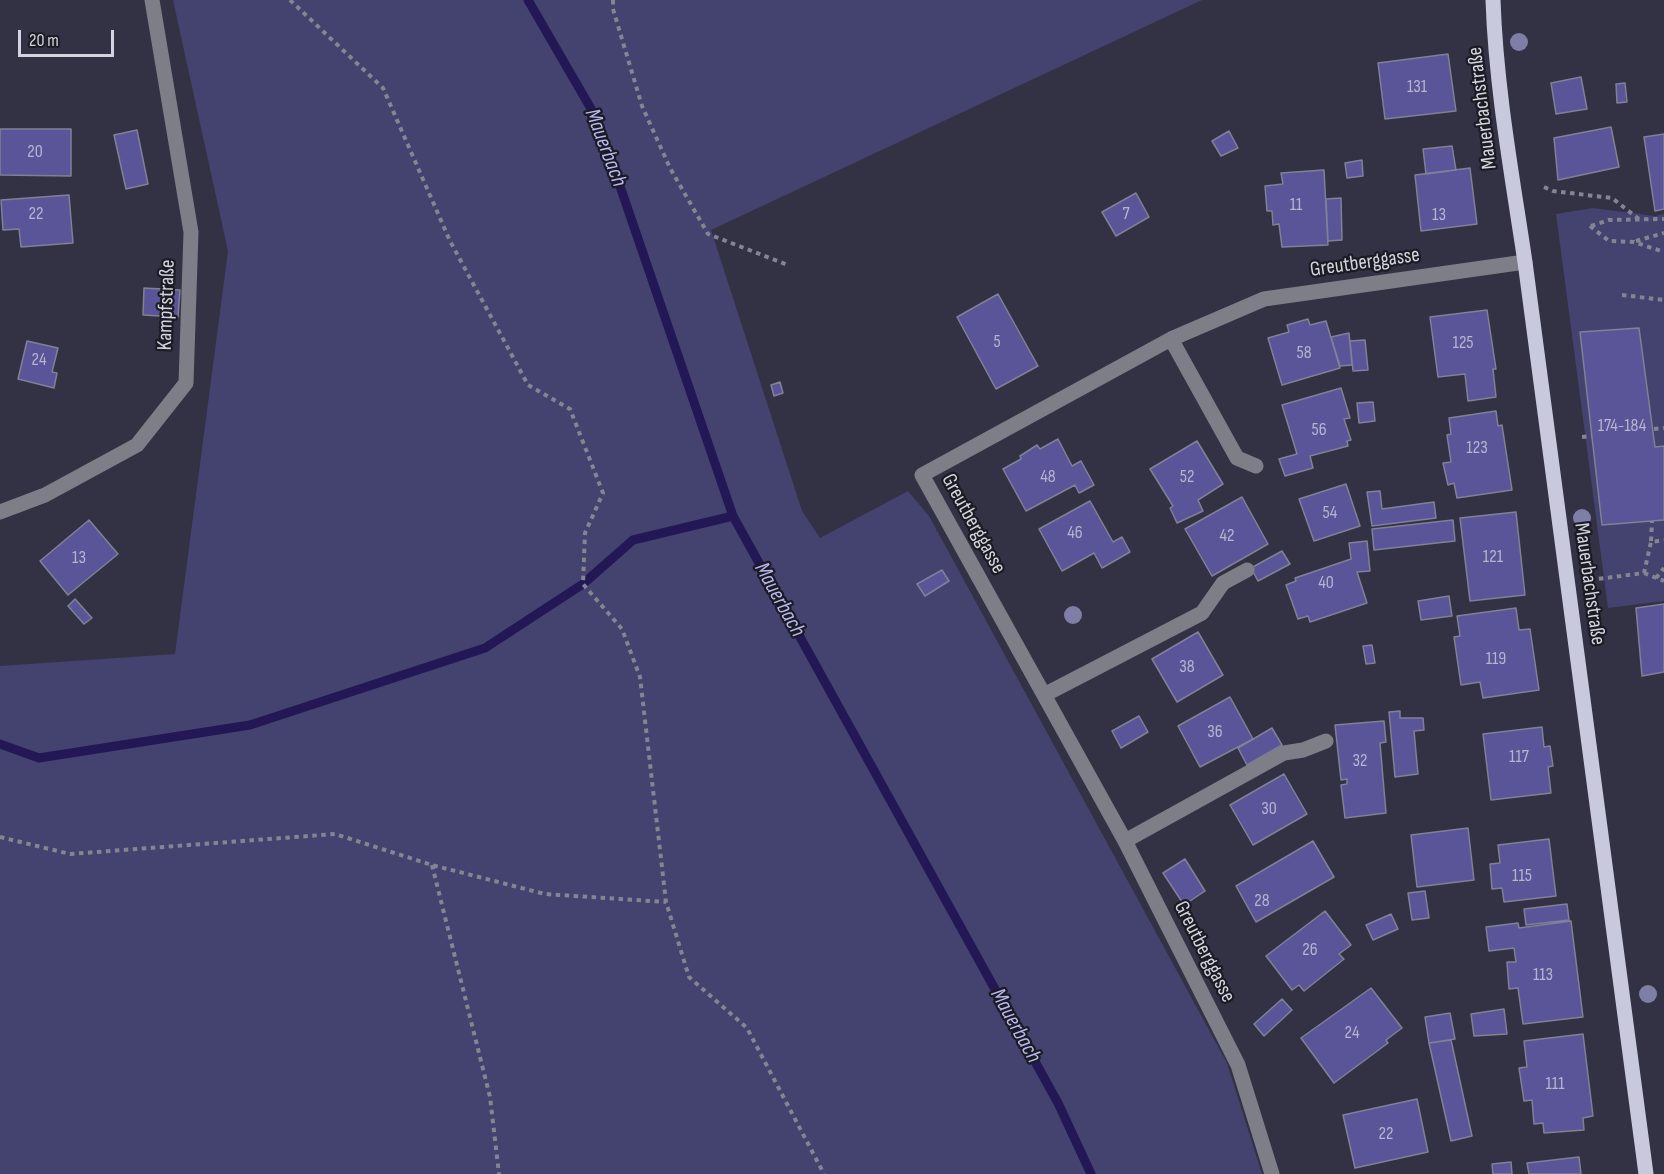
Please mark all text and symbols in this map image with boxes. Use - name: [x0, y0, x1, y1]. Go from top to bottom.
- scale bar: [21, 18, 117, 56]
- text: 20 m: [29, 30, 59, 51]
- street label: Mauerbachstraße: [1463, 45, 1503, 171]
- house number: 131: [1407, 76, 1427, 98]
- water label: Mauerbach: [578, 105, 632, 191]
- house number: 20: [27, 141, 43, 163]
- house number: 11: [1290, 194, 1302, 216]
- house number: 22: [29, 203, 43, 225]
- house number: 7: [1122, 203, 1130, 225]
- house number: 13: [1432, 204, 1446, 226]
- street label: Greutberggasse: [1309, 243, 1421, 283]
- street label: Kampfstraße: [153, 259, 181, 351]
- house number: 5: [993, 331, 1001, 353]
- house number: 125: [1452, 332, 1474, 354]
- house number: 58: [1296, 342, 1312, 364]
- house number: 24: [32, 349, 46, 371]
- house number: 174-184: [1598, 415, 1646, 437]
- house number: 56: [1311, 419, 1327, 441]
- house number: 123: [1466, 437, 1488, 459]
- house number: 48: [1040, 466, 1056, 488]
- house number: 52: [1180, 466, 1194, 488]
- street label: Greutberggasse: [935, 470, 1011, 578]
- house number: 54: [1323, 502, 1337, 524]
- street label: Mauerbachstraße: [1568, 521, 1610, 647]
- house number: 46: [1067, 522, 1083, 544]
- house number: 42: [1219, 525, 1235, 547]
- house number: 121: [1483, 546, 1503, 568]
- house number: 13: [72, 547, 86, 569]
- water label: Mauerbach: [748, 558, 810, 642]
- house number: 40: [1318, 572, 1334, 594]
- house number: 119: [1486, 648, 1506, 670]
- house number: 38: [1179, 656, 1195, 678]
- house number: 36: [1207, 721, 1223, 743]
- house number: 117: [1509, 746, 1529, 768]
- house number: 32: [1353, 750, 1367, 772]
- house number: 30: [1261, 798, 1277, 820]
- house number: 115: [1512, 865, 1532, 887]
- house number: 28: [1254, 890, 1270, 912]
- street label: Greutberggasse: [1168, 897, 1240, 1007]
- house number: 26: [1302, 939, 1318, 961]
- house number: 113: [1533, 964, 1553, 986]
- water label: Mauerbach: [984, 984, 1046, 1068]
- house number: 24: [1345, 1022, 1359, 1044]
- house number: 111: [1546, 1073, 1564, 1095]
- house number: 22: [1379, 1123, 1393, 1145]

